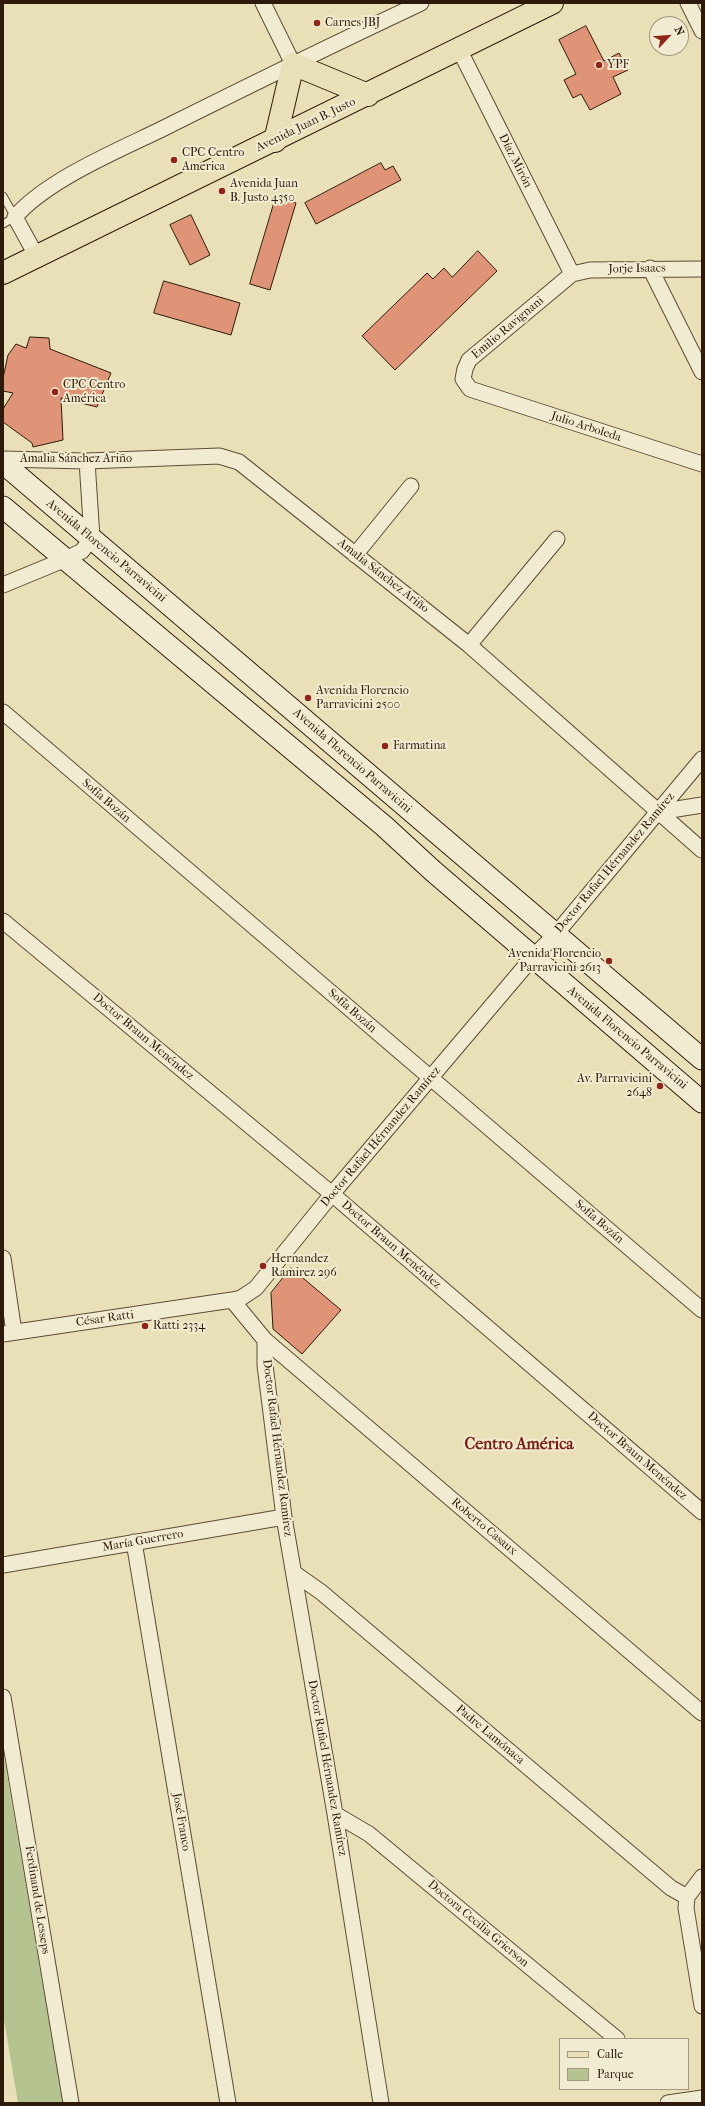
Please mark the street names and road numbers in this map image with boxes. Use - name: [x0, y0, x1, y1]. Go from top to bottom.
- street label: Avenida Juan B. Justo: [254, 95, 358, 155]
- street label: Díaz Mirón: [495, 132, 535, 190]
- street label: Jorje Isaacs: [608, 261, 666, 277]
- street label: Emilio Ravignani: [469, 294, 547, 362]
- street label: Julio Arboleda: [549, 409, 623, 445]
- street label: Amalia Sánchez Ariño: [20, 452, 132, 466]
- street label: Avenida Florencio Parravicini: [43, 497, 169, 605]
- street label: Amalia Sánchez Ariño: [334, 536, 432, 616]
- street label: Avenida Florencio Parravicini: [290, 706, 414, 816]
- street label: Sofía Bozán: [79, 776, 133, 826]
- street label: Doctor Rafael Hérnandez Ramírez: [552, 790, 678, 936]
- street label: Avenida Florencio Parravicini: [564, 984, 690, 1092]
- street label: Sofía Bozán: [325, 986, 379, 1036]
- street label: Doctor Braun Menéndez: [90, 990, 196, 1084]
- street label: Doctor Rafael Hérnandez Ramírez: [318, 1064, 444, 1210]
- street label: Sofía Bozán: [572, 1197, 626, 1247]
- street label: Doctor Braun Menéndez: [338, 1198, 444, 1292]
- street label: César Ratti: [75, 1308, 135, 1330]
- street label: Doctor Rafael Hérnandez Ramírez: [259, 1358, 295, 1538]
- street label: Doctor Braun Menéndez: [584, 1409, 690, 1503]
- street label: Roberto Casaux: [448, 1495, 520, 1559]
- street label: María Guerrero: [102, 1527, 184, 1555]
- street label: Doctor Rafael Hérnandez Ramírez: [304, 1679, 350, 1857]
- street label: Padre Lamónaca: [453, 1702, 527, 1768]
- street label: José Franco: [169, 1792, 193, 1852]
- street label: Ferdinand de Lesseps: [21, 1845, 53, 1955]
- street label: Doctora Cecilia Grierson: [425, 1878, 531, 1970]

